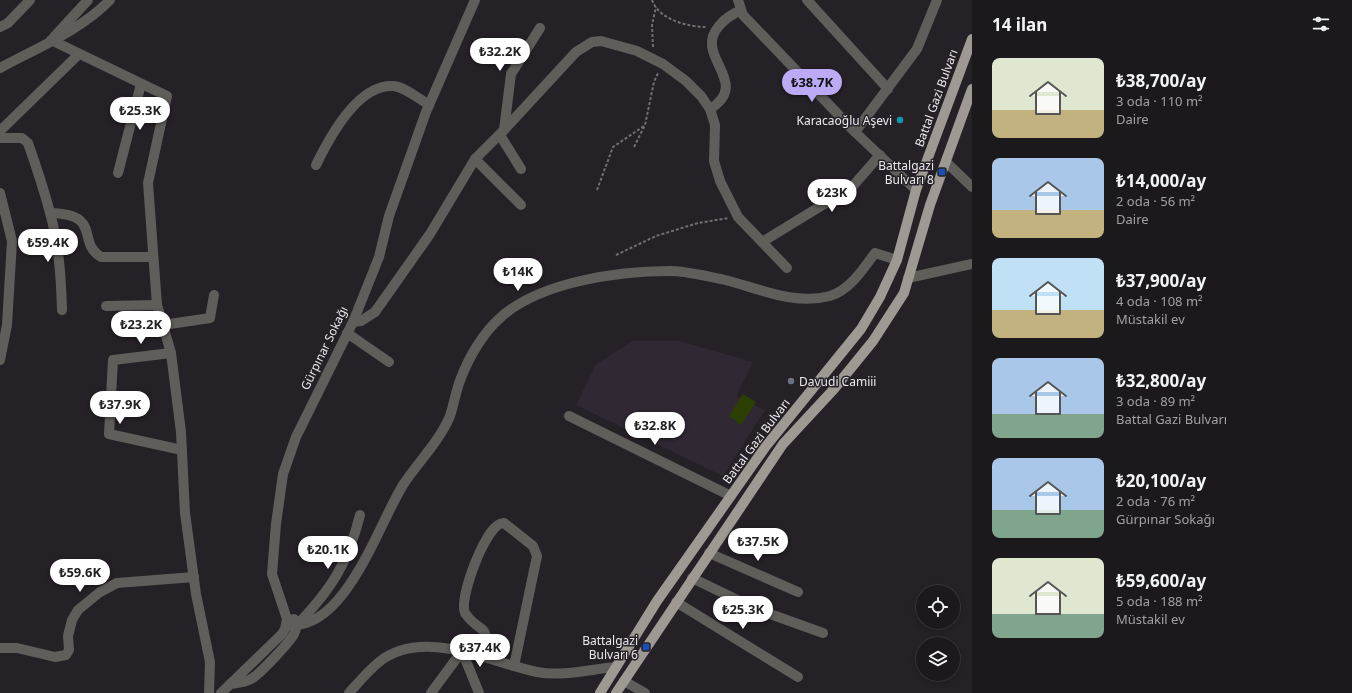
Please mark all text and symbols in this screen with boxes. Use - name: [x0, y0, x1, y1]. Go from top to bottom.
- text: 14 ilan: [992, 13, 1047, 36]
- icon: filters: [1310, 13, 1332, 35]
- pin: ₺32.2K: [467, 38, 533, 72]
- text: ₺32.2K: [479, 42, 521, 60]
- street label: Battal Gazi Bulvarı: [910, 47, 962, 149]
- pin: ₺38.7K: [779, 69, 845, 103]
- text: ₺38,700/ay: [1116, 69, 1206, 92]
- text: ₺38.7K: [791, 73, 833, 91]
- icon: home: [1024, 74, 1072, 122]
- text: 3 oda · 110 m²: [1116, 92, 1203, 110]
- pin: ₺25.3K: [107, 97, 173, 131]
- text: ₺25.3K: [119, 101, 161, 119]
- text: Daire: [1116, 110, 1149, 128]
- place label: Karacaoğlu Aşevi: [796, 112, 892, 129]
- marker: Karacaoğlu Aşevi: [895, 115, 905, 125]
- place label: Battalgazi Bulvarı 8: [878, 157, 934, 188]
- marker: Battalgazi Bulvarı 8: [937, 167, 947, 177]
- text: ₺14,000/ay: [1116, 169, 1206, 192]
- icon: home: [1024, 174, 1072, 222]
- pin: ₺23K: [808, 179, 856, 213]
- text: ₺23K: [817, 183, 847, 201]
- text: 2 oda · 56 m²: [1116, 192, 1195, 210]
- text: Daire: [1116, 210, 1149, 228]
- pin: ₺59.4K: [15, 229, 81, 263]
- text: ₺59.4K: [27, 233, 69, 251]
- pin: ₺14K: [494, 258, 542, 292]
- text: ₺14K: [503, 262, 533, 280]
- text: ₺37,900/ay: [1116, 269, 1206, 292]
- icon: home: [1024, 274, 1072, 322]
- text: 4 oda · 108 m²: [1116, 292, 1203, 310]
- street label: Gürpınar Sokağı: [296, 303, 352, 393]
- text: Müstakil ev: [1116, 310, 1185, 328]
- pin: ₺23.2K: [108, 311, 174, 345]
- text: ₺23.2K: [120, 315, 162, 333]
- text: ₺32,800/ay: [1116, 369, 1206, 392]
- place label: Davudi Camiii: [799, 373, 876, 390]
- icon: home: [1024, 374, 1072, 422]
- marker: Davudi Camiii: [786, 376, 796, 386]
- pin: ₺37.9K: [87, 391, 153, 425]
- text: 3 oda · 89 m²: [1116, 392, 1195, 410]
- text: ₺37.9K: [99, 395, 141, 413]
- street label: Battal Gazi Bulvarı: [718, 395, 794, 487]
- text: Battal Gazi Bulvarı: [1116, 410, 1227, 428]
- pin: ₺32.8K: [622, 412, 688, 446]
- text: ₺32.8K: [634, 416, 676, 434]
- text: ₺20,100/ay: [1116, 469, 1206, 492]
- icon: home: [1024, 474, 1072, 522]
- text: 2 oda · 76 m²: [1116, 492, 1195, 510]
- text: Gürpınar Sokağı: [1116, 510, 1215, 528]
- pin: ₺37.5K: [725, 528, 791, 562]
- text: ₺37.5K: [737, 532, 779, 550]
- pin: ₺20.1K: [295, 536, 361, 570]
- text: ₺20.1K: [307, 540, 349, 558]
- pin: ₺59.6K: [47, 559, 113, 593]
- text: ₺59.6K: [59, 563, 101, 581]
- text: ₺59,600/ay: [1116, 569, 1206, 592]
- icon: home: [1024, 574, 1072, 622]
- map controls: [916, 585, 960, 681]
- button: locate: [916, 585, 960, 629]
- text: 5 oda · 188 m²: [1116, 592, 1203, 610]
- pin: ₺25.3K: [710, 596, 776, 630]
- text: ₺25.3K: [722, 600, 764, 618]
- text: Müstakil ev: [1116, 610, 1185, 628]
- place label: Battalgazi Bulvarı 6: [582, 632, 638, 663]
- pin: ₺37.4K: [447, 634, 513, 668]
- button: layers: [916, 637, 960, 681]
- text: ₺37.4K: [459, 638, 501, 656]
- marker: Battalgazi Bulvarı 6: [641, 642, 651, 652]

